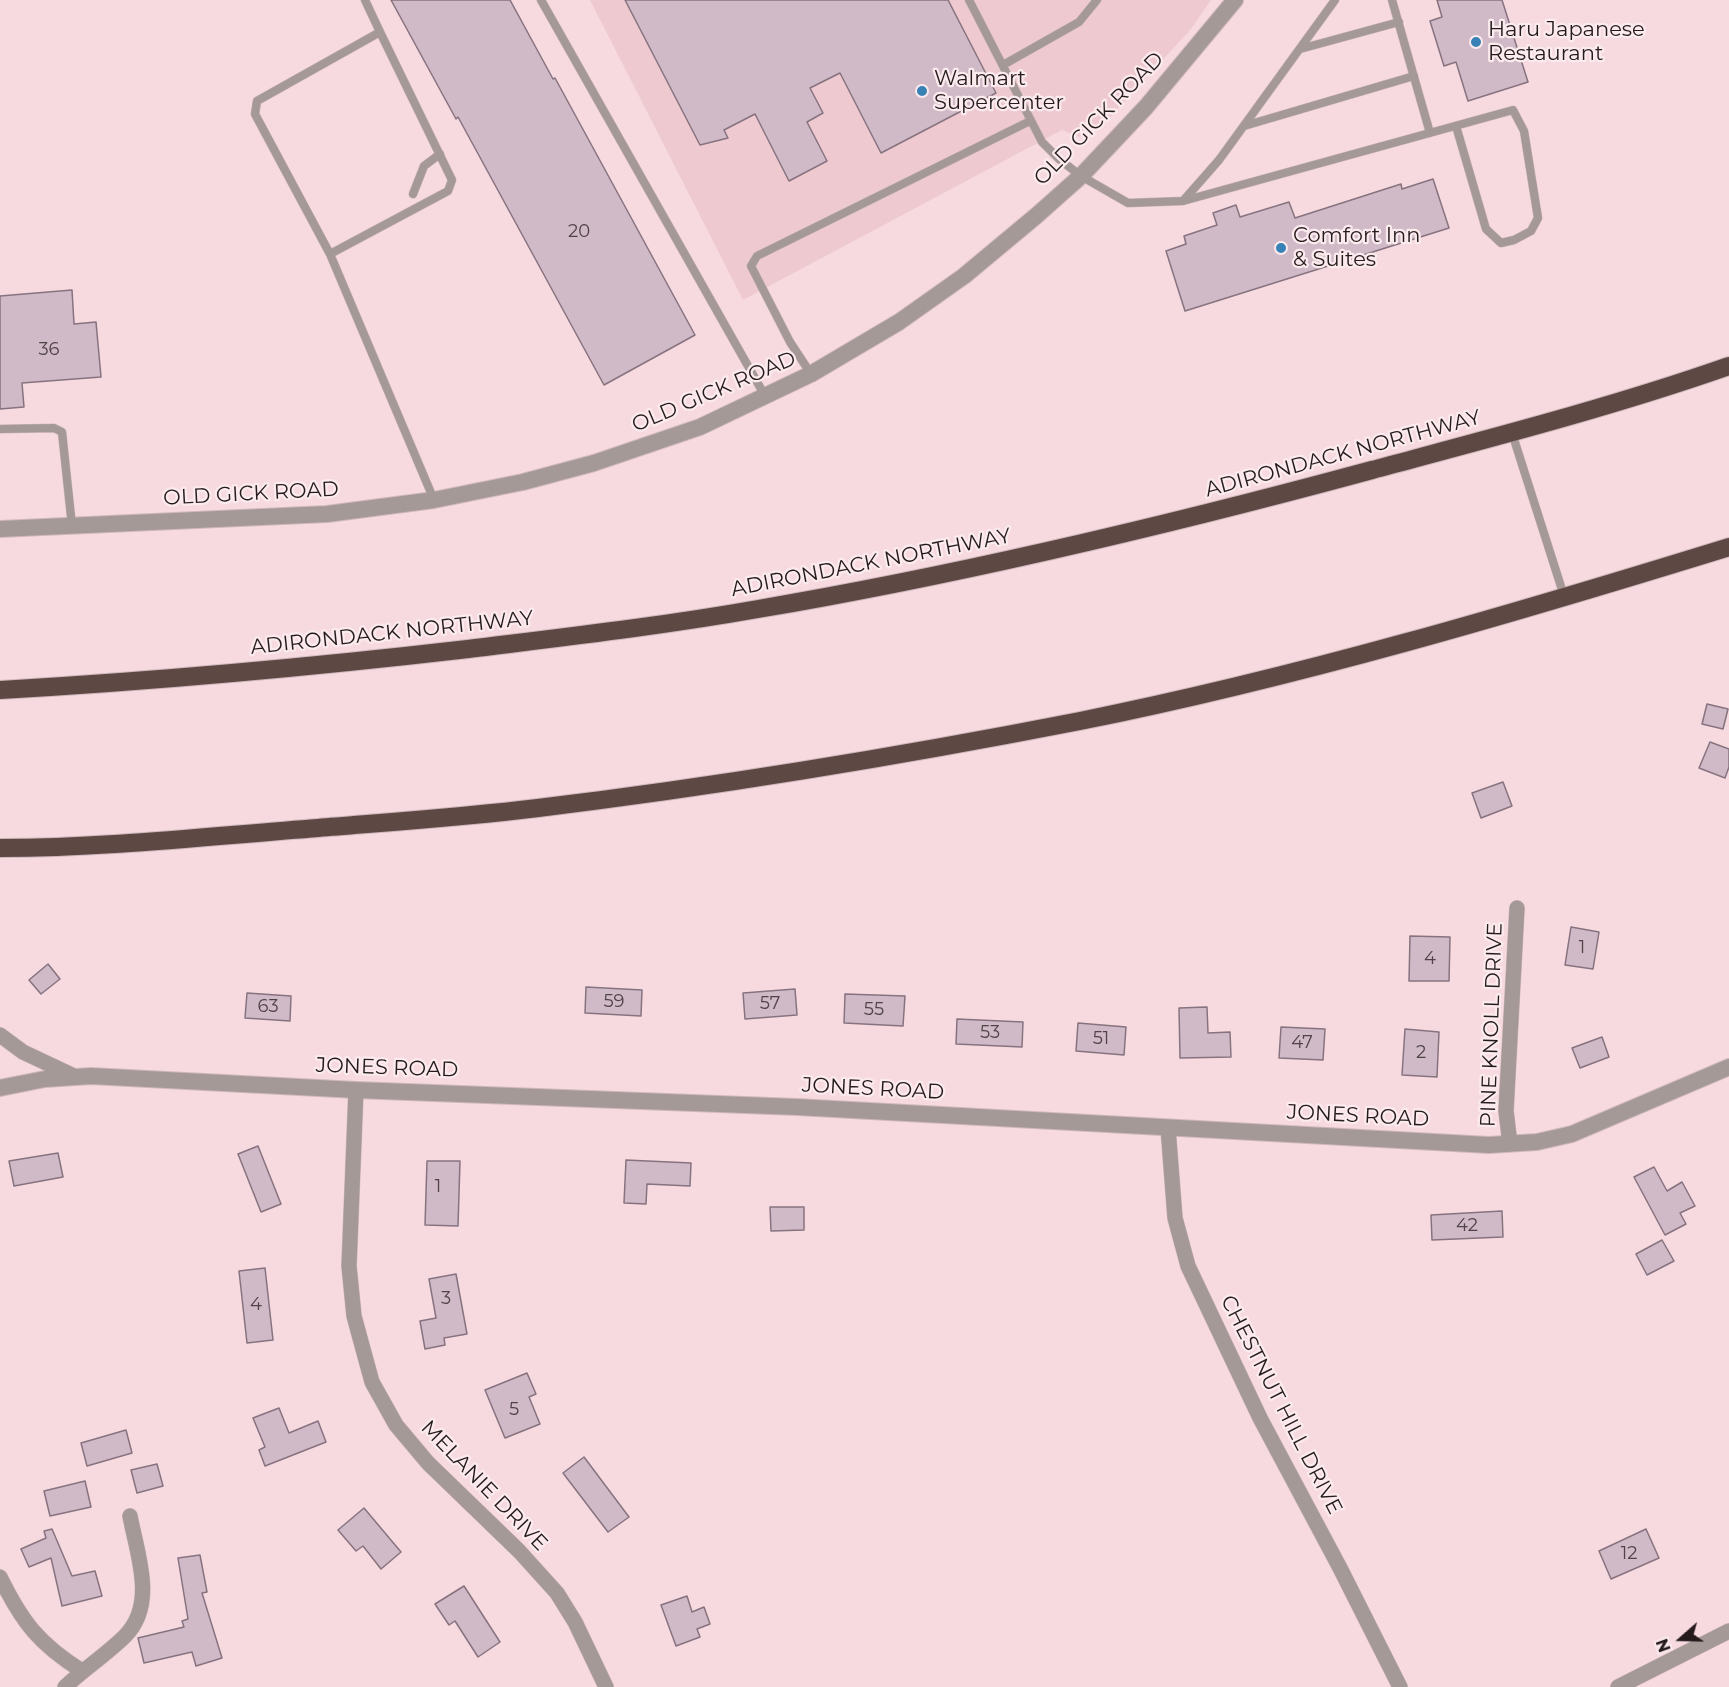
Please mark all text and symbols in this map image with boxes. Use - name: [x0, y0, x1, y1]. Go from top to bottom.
- place label: Haru Japanese Restaurant: [1488, 17, 1645, 67]
- marker: Haru Japanese Restaurant: [1469, 35, 1483, 49]
- street label: OLD GICK ROAD: [1029, 47, 1169, 191]
- place label: Walmart Supercenter: [934, 66, 1064, 116]
- marker: Walmart Supercenter: [915, 84, 929, 98]
- house number: 20: [568, 221, 590, 243]
- place label: Comfort Inn & Suites: [1293, 223, 1420, 273]
- marker: Comfort Inn & Suites: [1274, 241, 1288, 255]
- house number: 36: [38, 339, 60, 361]
- street label: OLD GICK ROAD: [628, 346, 800, 438]
- street label: ADIRONDACK NORTHWAY: [1202, 405, 1484, 503]
- street label: OLD GICK ROAD: [163, 477, 339, 511]
- street label: ADIRONDACK NORTHWAY: [729, 524, 1013, 602]
- street label: ADIRONDACK NORTHWAY: [249, 606, 535, 660]
- street label: PINE KNOLL DRIVE: [1476, 922, 1508, 1128]
- house number: 1: [1579, 937, 1585, 959]
- house number: 4: [1424, 948, 1436, 970]
- house number: 59: [603, 991, 625, 1013]
- house number: 57: [760, 993, 780, 1015]
- house number: 63: [257, 996, 279, 1018]
- house number: 55: [864, 999, 884, 1021]
- house number: 53: [980, 1022, 1000, 1044]
- house number: 51: [1093, 1028, 1109, 1050]
- house number: 47: [1291, 1032, 1313, 1054]
- house number: 2: [1416, 1042, 1426, 1064]
- street label: JONES ROAD: [315, 1053, 459, 1083]
- street label: JONES ROAD: [801, 1073, 945, 1105]
- street label: JONES ROAD: [1286, 1100, 1430, 1132]
- house number: 1: [435, 1176, 441, 1198]
- house number: 42: [1456, 1215, 1478, 1237]
- house number: 3: [441, 1288, 451, 1310]
- street label: CHESTNUT HILL DRIVE: [1215, 1291, 1347, 1519]
- house number: 4: [250, 1294, 262, 1316]
- house number: 5: [509, 1399, 519, 1421]
- street label: MELANIE DRIVE: [415, 1416, 553, 1556]
- house number: 12: [1621, 1543, 1637, 1565]
- north arrow: [1651, 1609, 1711, 1669]
- text: N: [1652, 1636, 1675, 1655]

